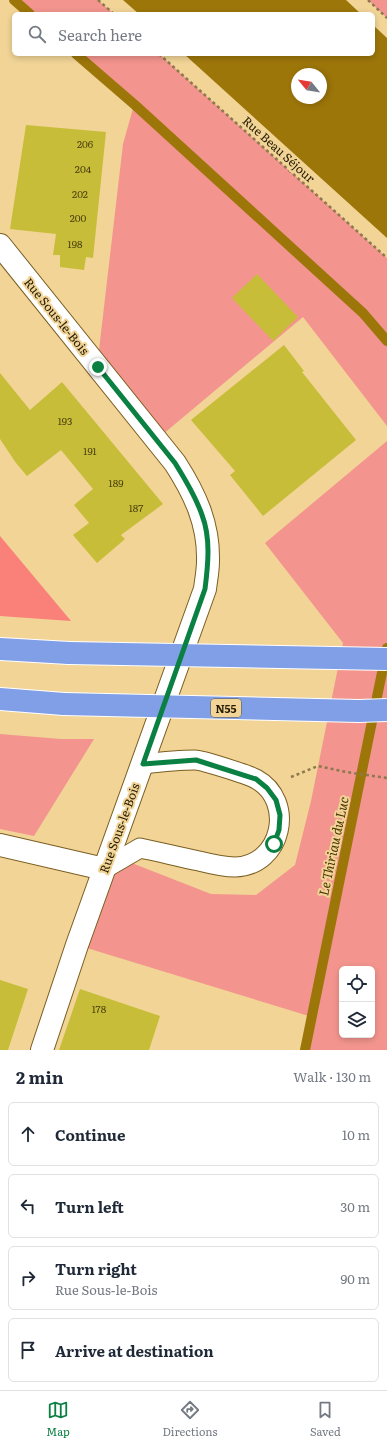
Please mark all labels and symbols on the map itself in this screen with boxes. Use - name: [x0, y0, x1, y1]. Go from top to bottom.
- north arrow: [291, 68, 327, 104]
- street label: Rue Beau Séjour: [239, 112, 319, 187]
- house number: 206: [77, 136, 94, 151]
- house number: 204: [75, 161, 92, 176]
- house number: 202: [72, 186, 88, 201]
- house number: 200: [70, 210, 87, 225]
- house number: 198: [68, 236, 83, 251]
- street label: Rue Sous-le-Bois: [20, 274, 94, 359]
- route end: [89, 358, 107, 376]
- house number: 193: [58, 413, 72, 428]
- house number: 191: [83, 443, 97, 458]
- house number: 189: [109, 475, 123, 490]
- house number: 187: [129, 500, 143, 515]
- road number: N55: [211, 699, 241, 717]
- street label: Rue Sous-le-Bois: [94, 780, 144, 876]
- water label: Le Thiriau du Luc: [313, 795, 353, 897]
- route start: [265, 835, 283, 853]
- house number: 178: [92, 1001, 107, 1016]

